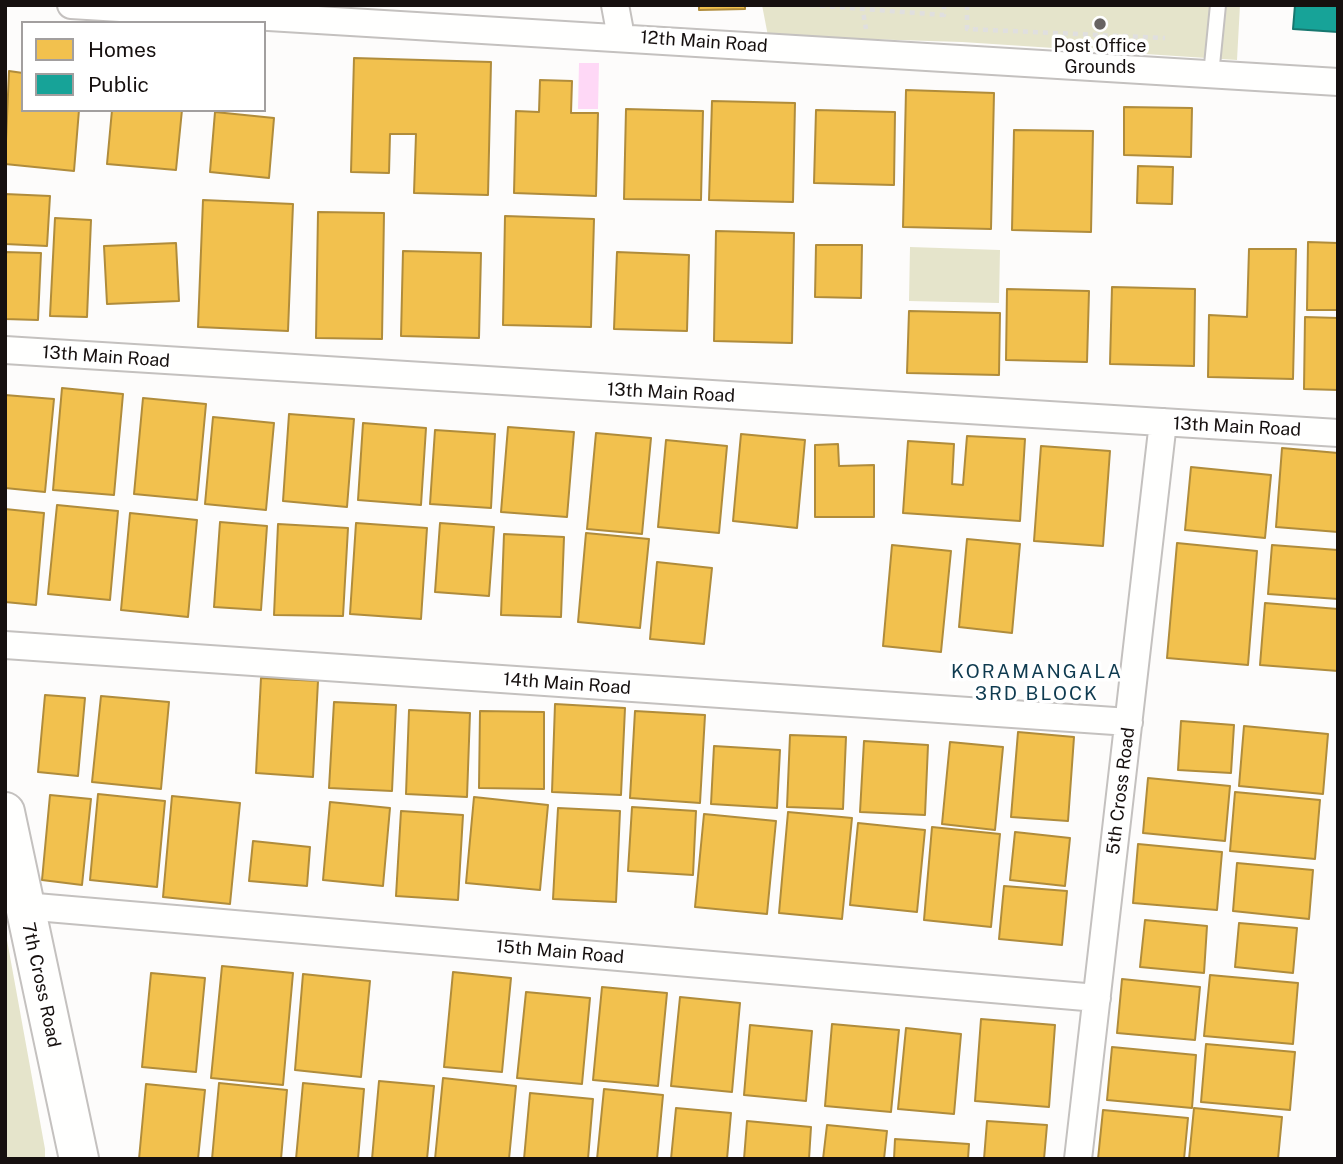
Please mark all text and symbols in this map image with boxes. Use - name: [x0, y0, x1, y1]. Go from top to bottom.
- marker: Post Office Grounds: [1092, 16, 1108, 32]
- legend: [21, 21, 266, 112]
- street label: 12th Main Road: [640, 27, 768, 57]
- place label: Post Office Grounds: [1054, 35, 1146, 78]
- text: Homes: [88, 37, 156, 62]
- text: Public: [88, 72, 149, 97]
- street label: 13th Main Road: [41, 342, 171, 372]
- street label: 13th Main Road: [606, 379, 736, 407]
- street label: 13th Main Road: [1172, 413, 1302, 441]
- district label: KORAMANGALA 3RD BLOCK: [952, 661, 1122, 705]
- street label: 14th Main Road: [502, 669, 632, 699]
- street label: 5th Cross Road: [1102, 726, 1140, 856]
- street label: 7th Cross Road: [17, 921, 65, 1049]
- street label: 15th Main Road: [495, 936, 625, 968]

